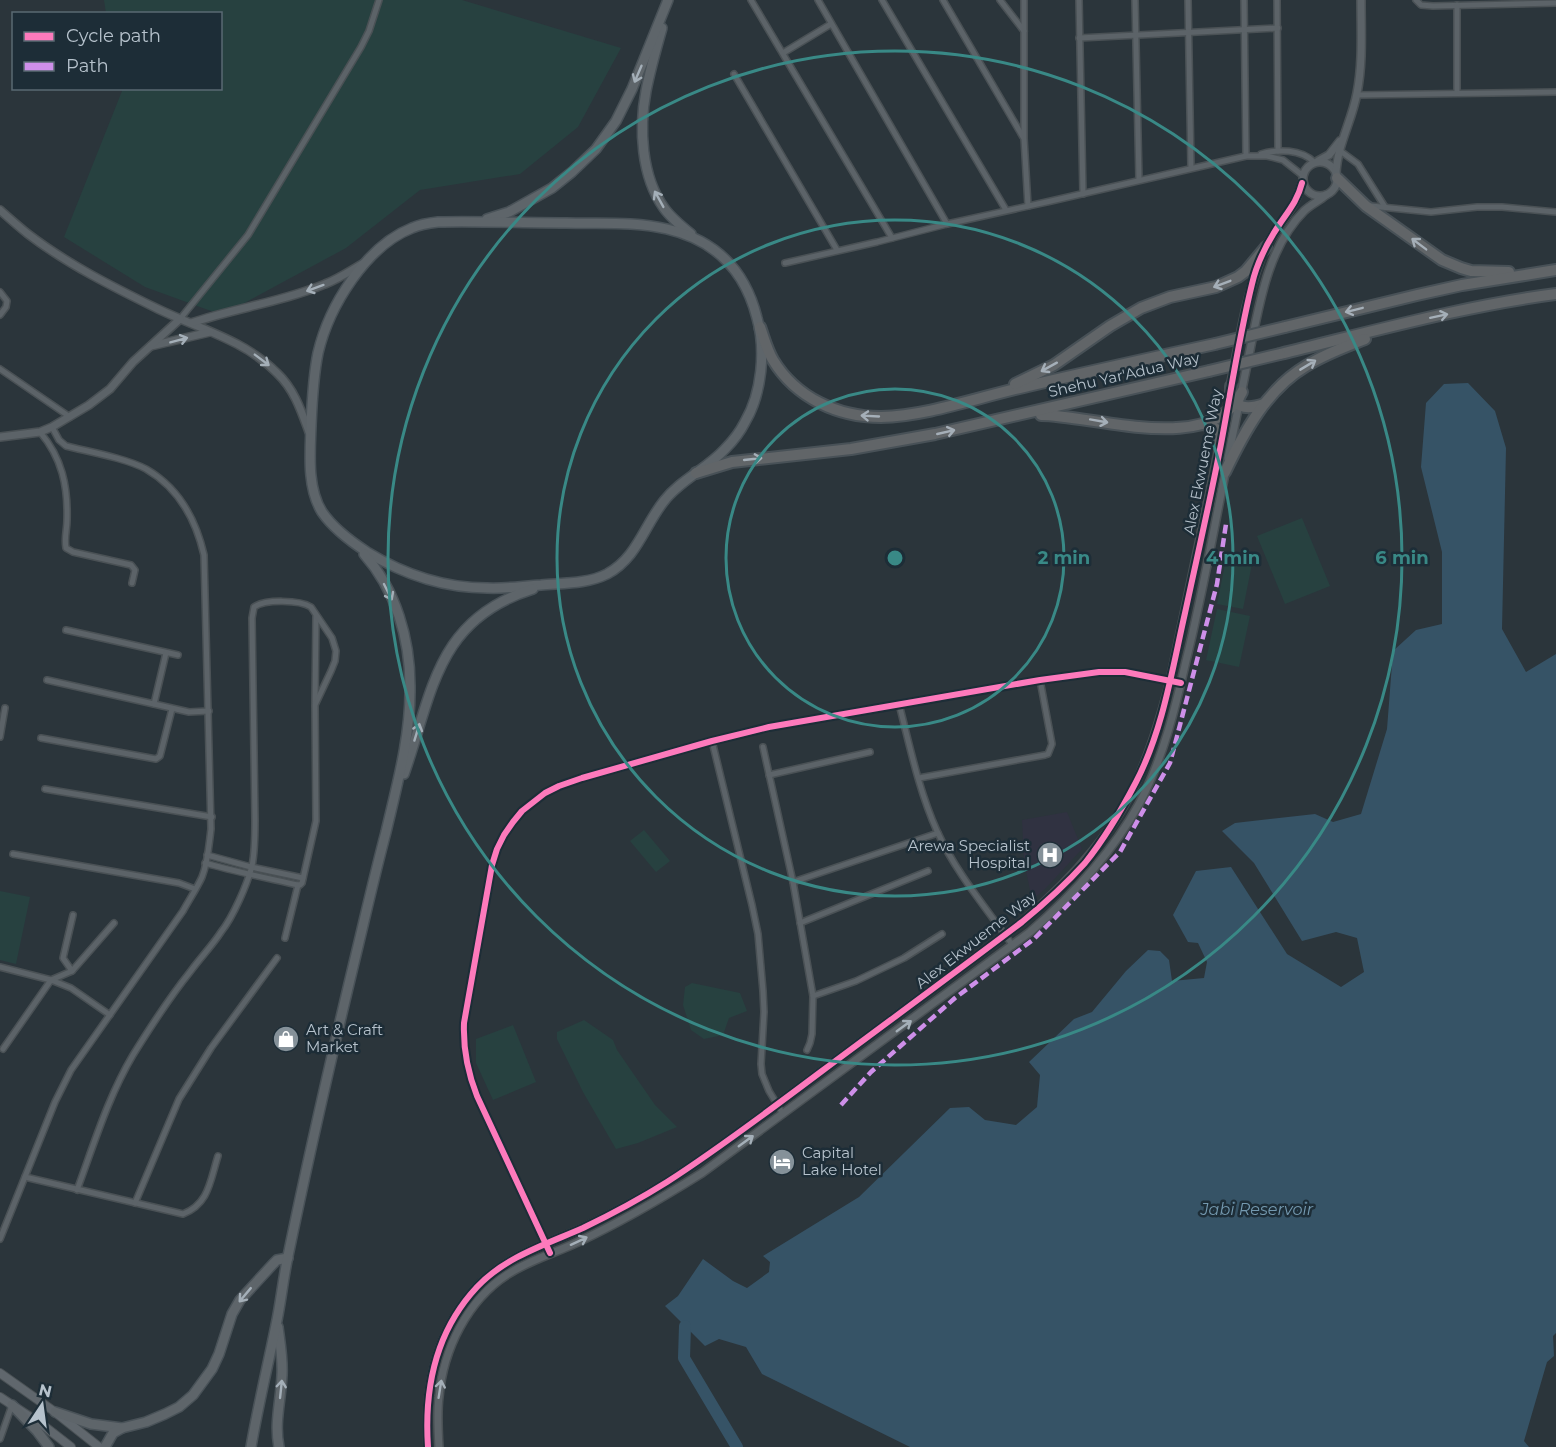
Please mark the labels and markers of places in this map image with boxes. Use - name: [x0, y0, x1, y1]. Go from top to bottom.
- centre of rings: [885, 548, 905, 568]
- place label: Arewa Specialist Hospital: [908, 836, 1030, 872]
- hospital icon: Arewa Specialist Hospital: [1035, 840, 1065, 870]
- place label: Art & Craft Market: [306, 1020, 383, 1056]
- shop icon: Art & Craft Market: [271, 1024, 301, 1054]
- place label: Capital Lake Hotel: [802, 1143, 882, 1179]
- hotel icon: Capital Lake Hotel: [767, 1147, 797, 1177]

